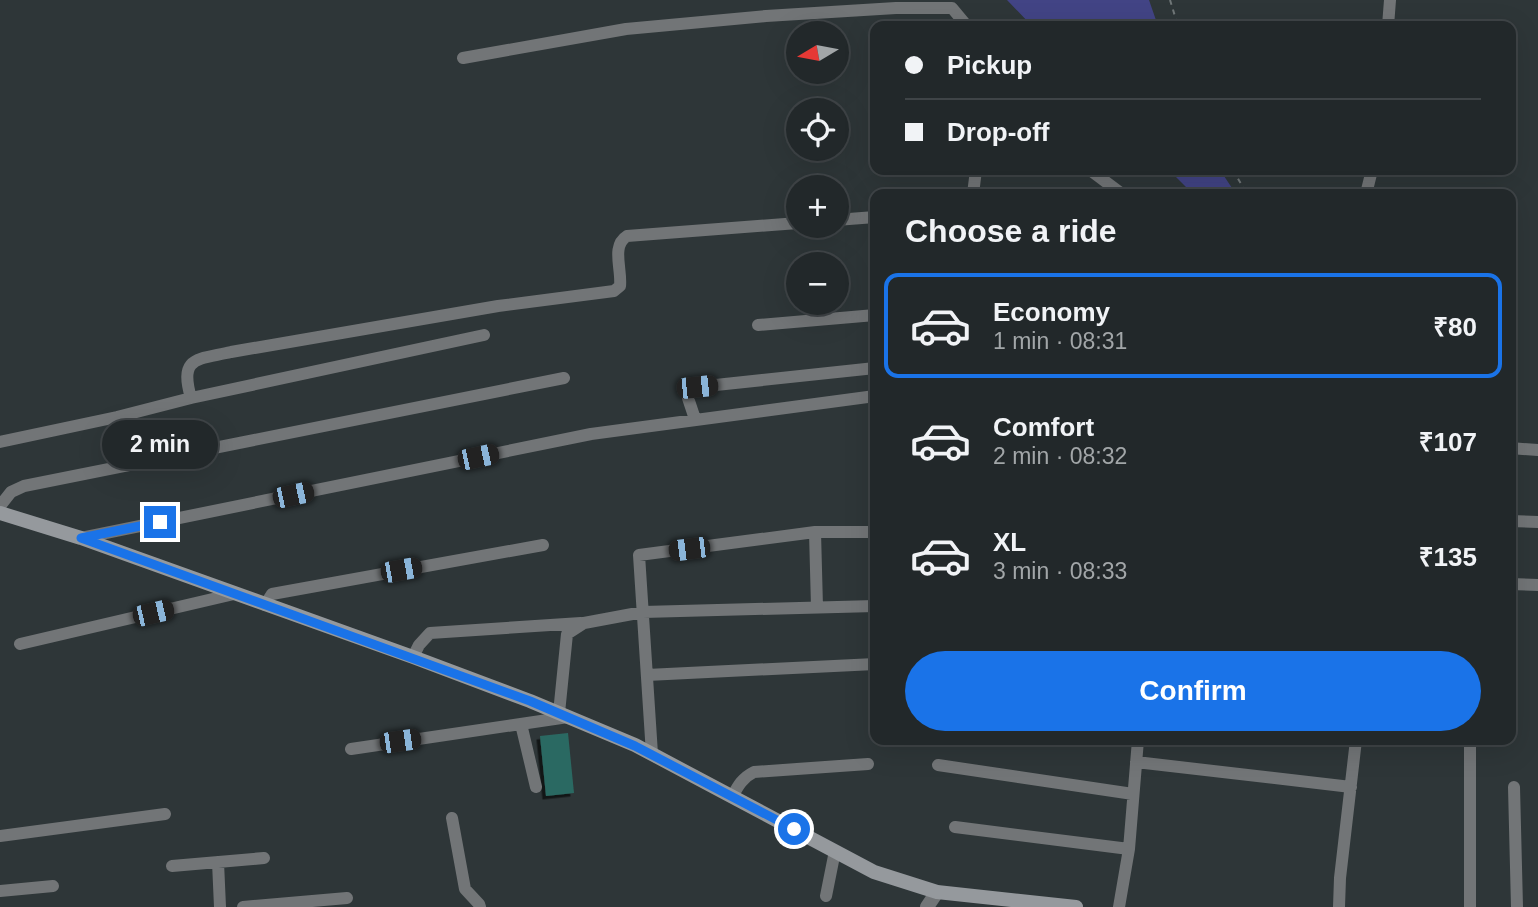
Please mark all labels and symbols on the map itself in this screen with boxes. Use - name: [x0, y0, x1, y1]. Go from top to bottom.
- north arrow: [786, 21, 849, 84]
- car: [676, 374, 719, 400]
- callout: 2 min: [102, 420, 218, 470]
- car: [456, 442, 501, 472]
- car: [271, 480, 316, 510]
- route end: [144, 506, 176, 538]
- car: [667, 536, 712, 562]
- car: [379, 556, 424, 584]
- car: [131, 598, 176, 628]
- car: [378, 728, 423, 754]
- route start: [778, 813, 810, 845]

